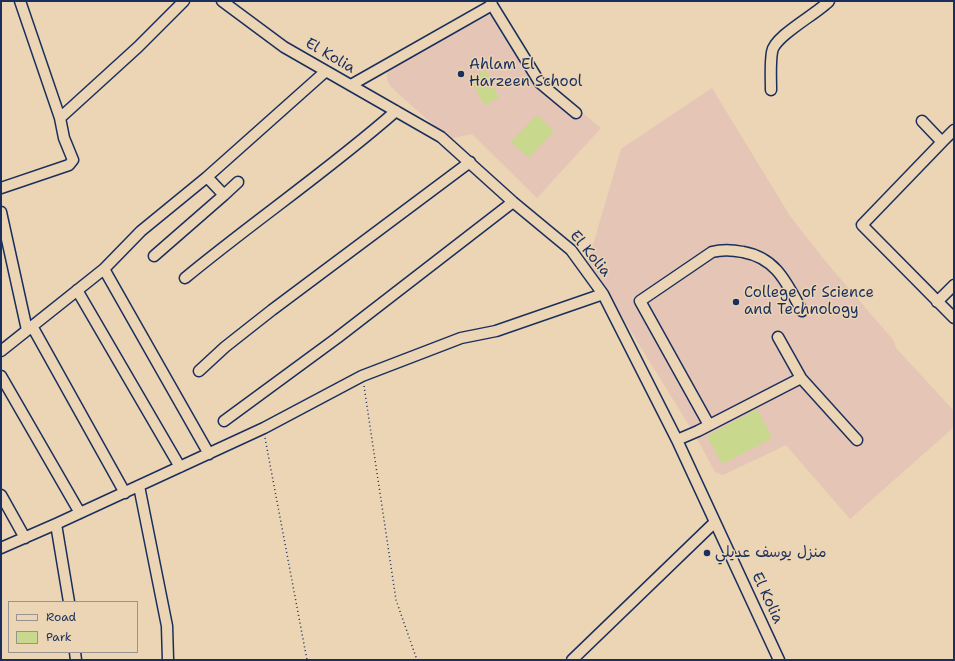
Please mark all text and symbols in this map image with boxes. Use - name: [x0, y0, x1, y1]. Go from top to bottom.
- street label: El Kolia: [302, 35, 358, 77]
- place label: Ahlam El Harzeen School: [469, 56, 582, 91]
- marker: Ahlam El Harzeen School: [456, 69, 466, 79]
- street label: El Kolia: [566, 227, 614, 281]
- place label: College of Science and Technology: [744, 284, 874, 319]
- marker: College of Science and Technology: [731, 297, 741, 307]
- place label: منزل يوسف عديلي: [715, 544, 827, 562]
- marker: منزل يوسف عديلي: [702, 548, 712, 558]
- street label: El Kolia: [747, 569, 787, 627]
- legend: [8, 601, 138, 653]
- text: Road: [46, 609, 76, 625]
- text: Park: [46, 629, 72, 645]

